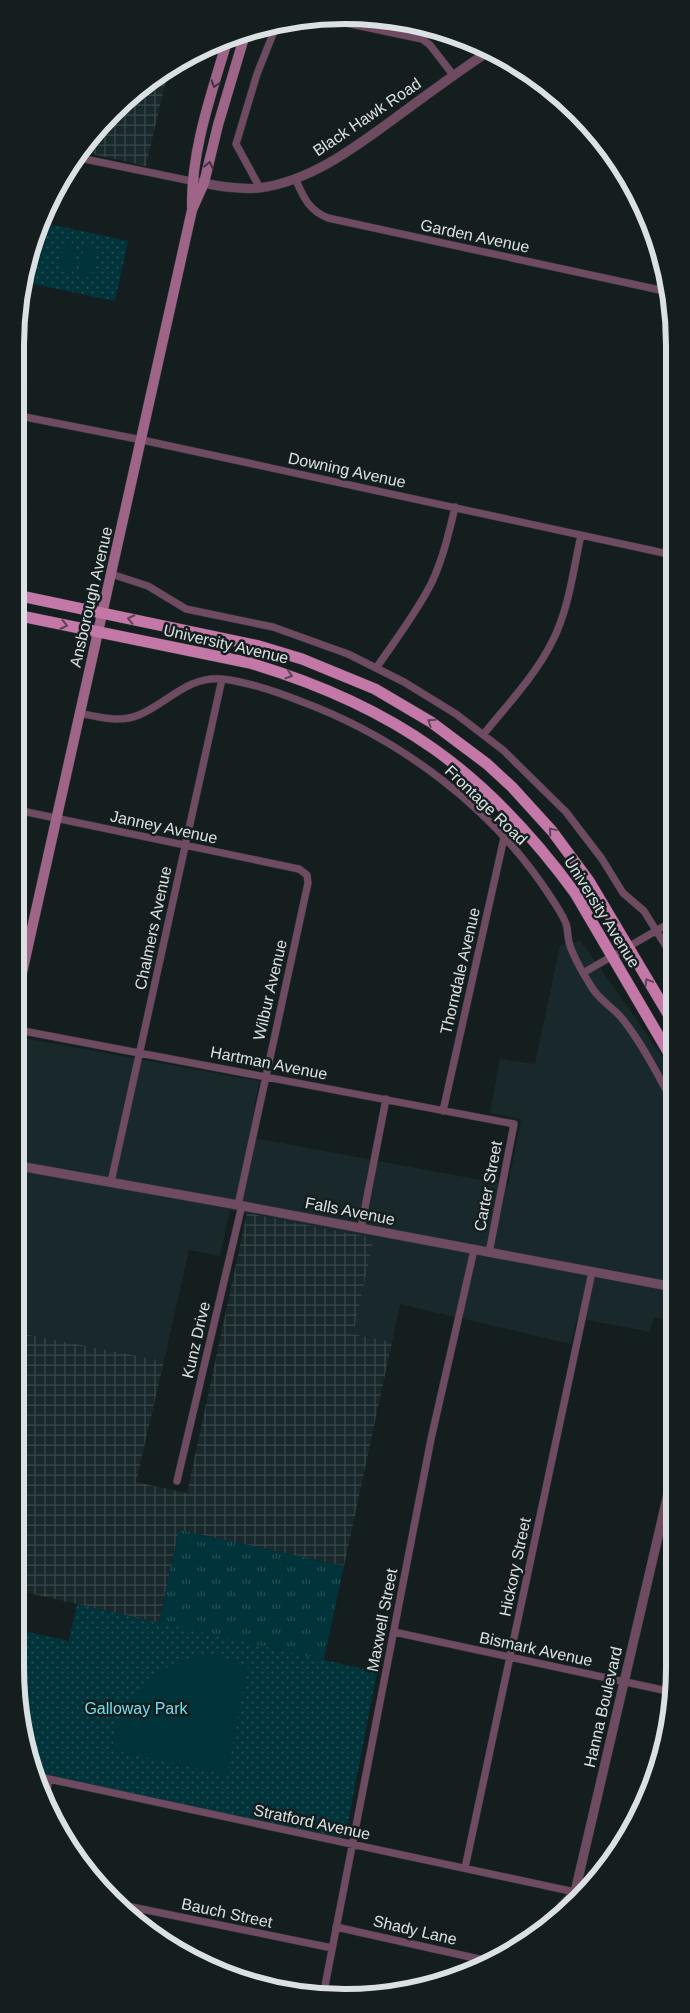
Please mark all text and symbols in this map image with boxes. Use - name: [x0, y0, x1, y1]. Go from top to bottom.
- street label: Black Hawk Road: [310, 75, 424, 159]
- one-way arrow: [210, 80, 220, 88]
- one-way arrow: [203, 160, 214, 169]
- street label: Garden Avenue: [419, 216, 531, 256]
- street label: Downing Avenue: [287, 449, 407, 491]
- street label: Ansborough Avenue: [67, 525, 115, 669]
- one-way arrow: [127, 614, 136, 624]
- one-way arrow: [60, 619, 68, 630]
- street label: University Avenue: [162, 621, 290, 667]
- one-way arrow: [284, 669, 292, 679]
- one-way arrow: [428, 719, 437, 728]
- street label: Frontage Road: [442, 762, 530, 848]
- street label: Janney Avenue: [109, 807, 219, 847]
- one-way arrow: [548, 827, 557, 836]
- street label: University Avenue: [561, 853, 643, 971]
- street label: Chalmers Avenue: [132, 865, 174, 991]
- street label: Thorndale Avenue: [437, 906, 483, 1036]
- street label: Wilbur Avenue: [250, 938, 290, 1042]
- one-way arrow: [645, 978, 655, 987]
- street label: Hartman Avenue: [209, 1043, 329, 1083]
- street label: Carter Street: [471, 1139, 505, 1233]
- street label: Falls Avenue: [304, 1194, 397, 1228]
- street label: Kunz Drive: [179, 1300, 213, 1380]
- street label: Hickory Street: [496, 1516, 534, 1618]
- street label: Maxwell Street: [364, 1566, 400, 1673]
- street label: Bismark Avenue: [478, 1629, 594, 1669]
- street label: Hanna Boulevard: [581, 1645, 625, 1769]
- park label: Galloway Park: [84, 1700, 189, 1717]
- street label: Stratford Avenue: [252, 1801, 372, 1843]
- street label: Bauch Street: [180, 1895, 275, 1931]
- street label: Shady Lane: [371, 1912, 459, 1948]

